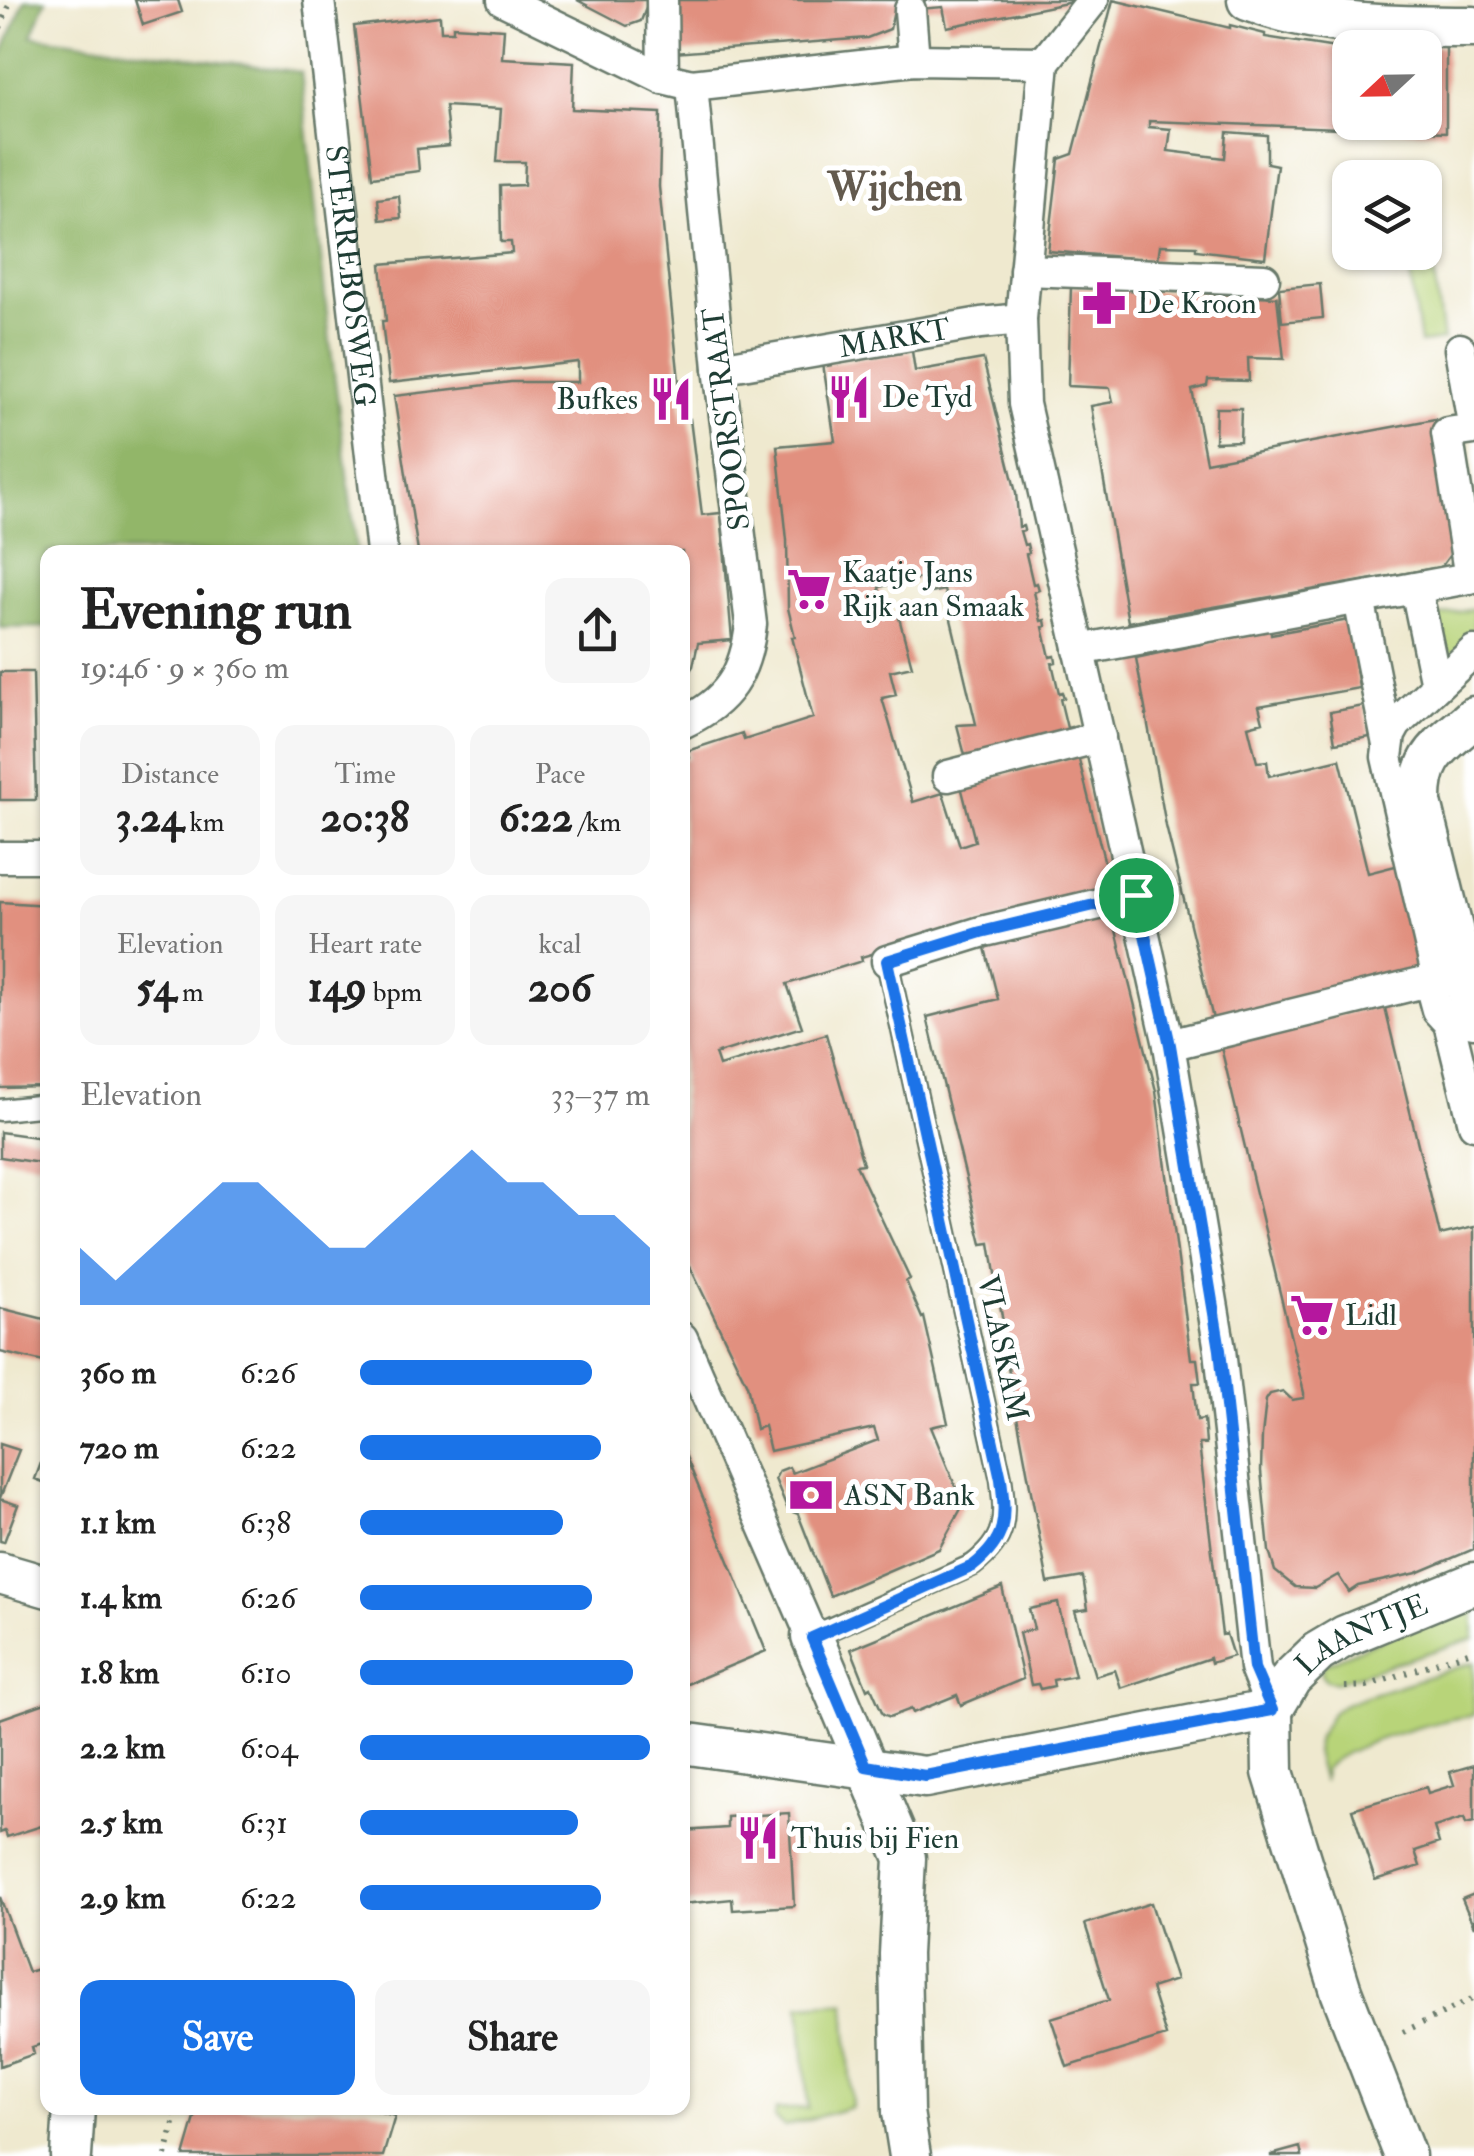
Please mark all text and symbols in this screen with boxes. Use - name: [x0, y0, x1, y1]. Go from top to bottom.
- north arrow: [1332, 30, 1442, 140]
- map controls: [1332, 30, 1442, 270]
- street label: STERREBOSWEG: [317, 143, 383, 409]
- button: layers: [1332, 160, 1442, 270]
- district label: Wijchen: [827, 162, 963, 213]
- pharmacy icon: De Kroon: [1080, 279, 1128, 327]
- place label: De Kroon: [1137, 285, 1257, 322]
- street label: SPOORSTRAAT: [694, 305, 759, 532]
- street label: MARKT: [836, 311, 953, 366]
- restaurant icon: De Tyd: [825, 373, 873, 421]
- restaurant icon: Bufkes: [647, 375, 695, 423]
- place label: De Tyd: [882, 379, 973, 416]
- place label: Bufkes: [556, 381, 638, 418]
- place label: Kaatje Jans Rijk aan Smaak: [842, 554, 1024, 625]
- supermarket icon: Kaatje Jans Rijk aan Smaak: [785, 565, 833, 613]
- text: Evening run: [80, 576, 352, 645]
- button: share: [545, 578, 650, 683]
- text: 19:46 · 9 × 360 m: [80, 648, 289, 688]
- text: Distance: [121, 757, 219, 792]
- text: Time: [334, 757, 396, 792]
- text: Pace: [535, 757, 585, 792]
- text: 3.24: [115, 792, 184, 844]
- text: 20:38: [320, 792, 410, 844]
- text: 6:22: [499, 792, 573, 844]
- text: km: [184, 805, 225, 840]
- text: /km: [573, 805, 621, 840]
- pin: [1094, 853, 1179, 938]
- icon: arrive: [1109, 868, 1164, 923]
- text: Elevation: [117, 927, 223, 962]
- text: Heart rate: [308, 927, 422, 962]
- text: kcal: [539, 927, 581, 962]
- text: 54: [136, 962, 176, 1014]
- text: 149: [308, 962, 367, 1014]
- text: 206: [528, 962, 592, 1014]
- text: m: [176, 975, 204, 1010]
- text: bpm: [367, 975, 422, 1010]
- text: Elevation: [80, 1075, 202, 1115]
- text: 33–37 m: [551, 1075, 650, 1115]
- street label: VLASKAM: [969, 1272, 1036, 1424]
- supermarket icon: Lidl: [1288, 1291, 1336, 1339]
- place label: Lidl: [1345, 1297, 1397, 1334]
- text: 360 m: [80, 1353, 156, 1393]
- text: 6:26: [240, 1353, 296, 1393]
- text: 720 m: [80, 1428, 159, 1468]
- text: 6:22: [240, 1428, 296, 1468]
- bank icon: ASN Bank: [787, 1471, 835, 1519]
- place label: ASN Bank: [843, 1477, 975, 1514]
- text: 1.1 km: [80, 1503, 156, 1543]
- text: 6:38: [240, 1503, 291, 1543]
- text: 1.4 km: [80, 1578, 162, 1618]
- text: 6:26: [240, 1578, 296, 1618]
- street label: LAANTJE: [1288, 1586, 1433, 1683]
- text: 1.8 km: [80, 1653, 159, 1693]
- text: 6:10: [240, 1653, 292, 1693]
- text: 2.2 km: [80, 1728, 165, 1768]
- text: 6:04: [240, 1728, 298, 1768]
- text: 2.5 km: [80, 1803, 163, 1843]
- text: 6:31: [240, 1803, 288, 1843]
- restaurant icon: Thuis bij Fien: [734, 1814, 782, 1862]
- place label: Thuis bij Fien: [791, 1820, 959, 1857]
- text: 2.9 km: [80, 1878, 166, 1918]
- text: 6:22: [240, 1878, 296, 1918]
- button: Save: [80, 1980, 355, 2095]
- button: Share: [375, 1980, 650, 2095]

